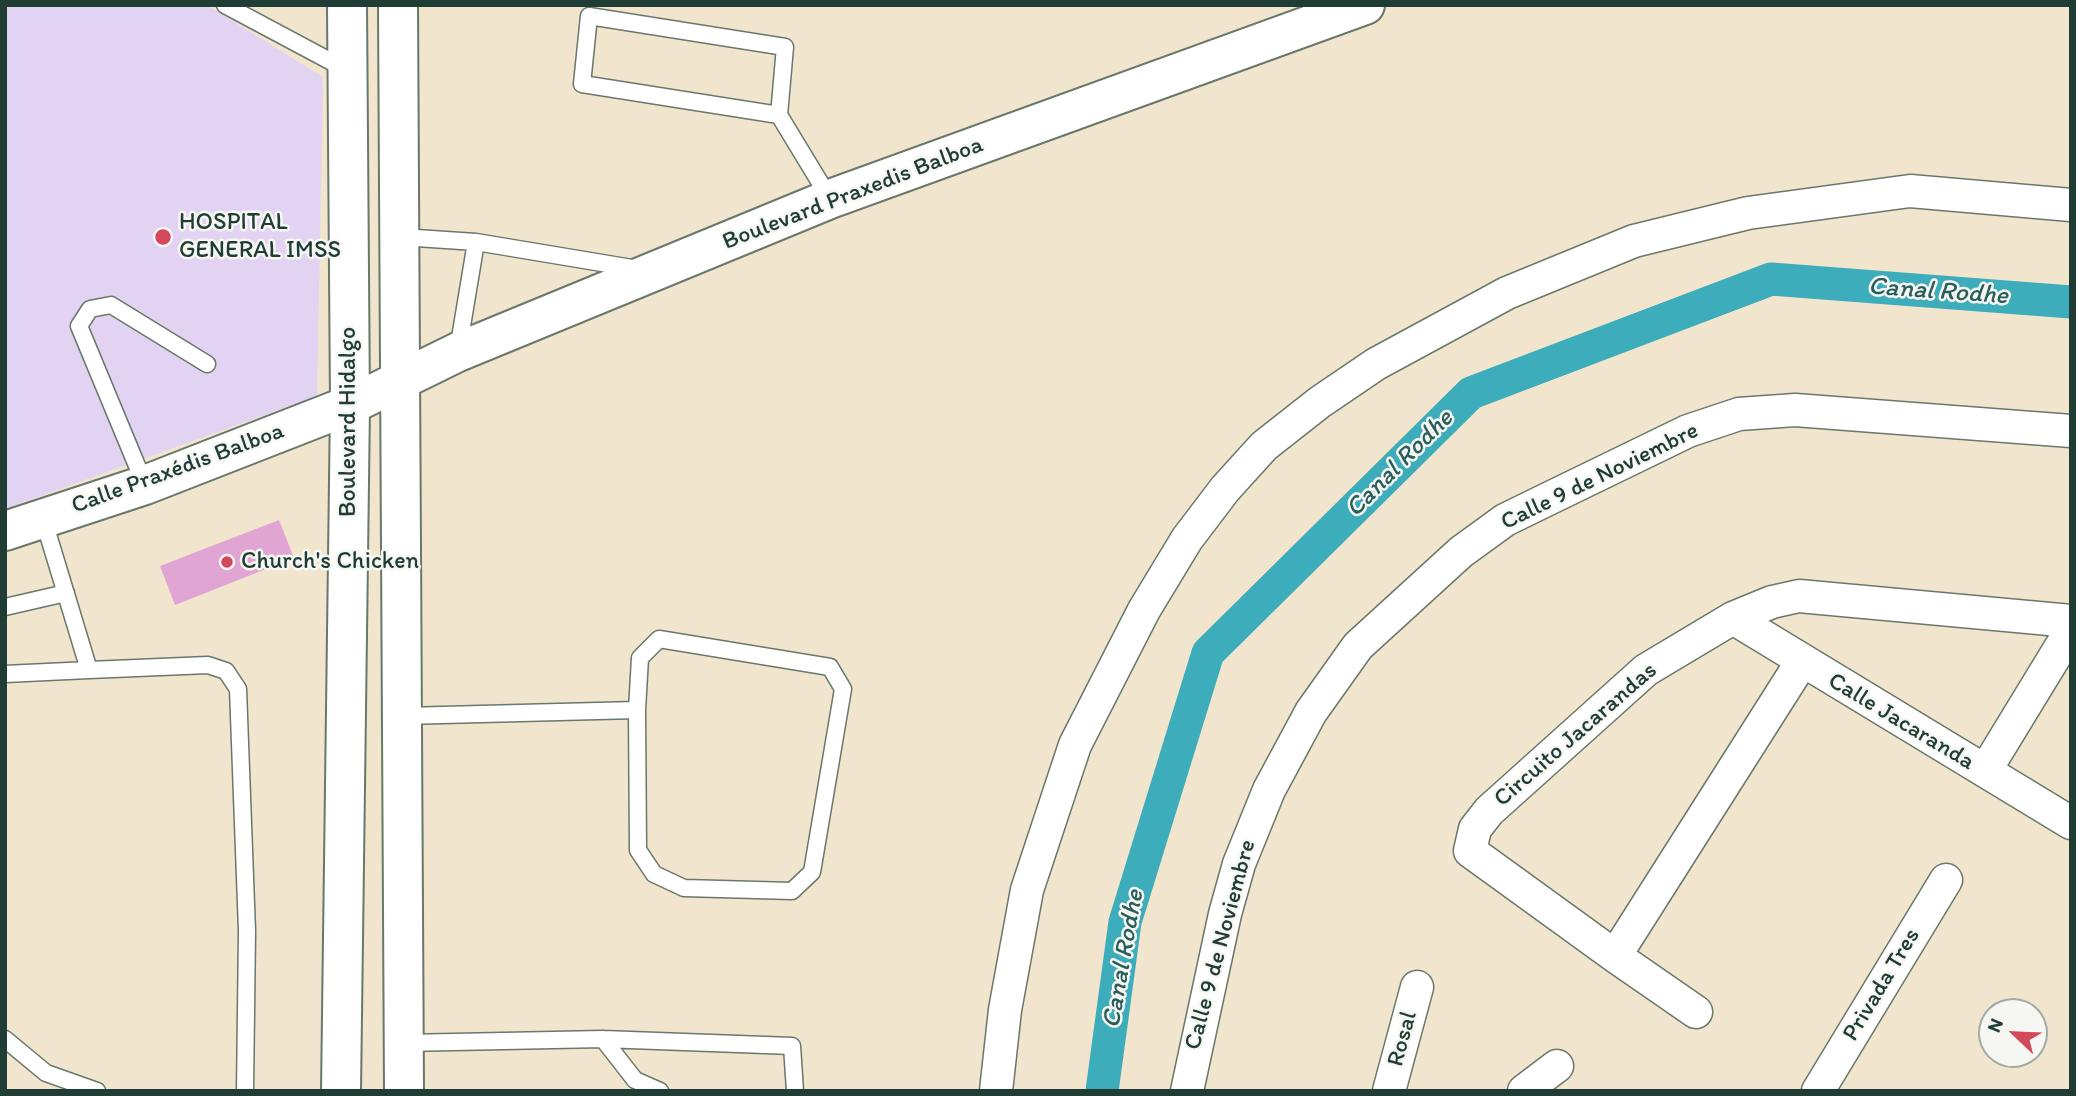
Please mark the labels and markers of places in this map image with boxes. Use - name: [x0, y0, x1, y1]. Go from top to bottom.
- place label: HOSPITAL GENERAL IMSS: [179, 209, 341, 265]
- marker: HOSPITAL GENERAL IMSS: [153, 227, 173, 247]
- place label: Church's Chicken: [241, 548, 419, 576]
- marker: Church's Chicken: [219, 554, 235, 570]

